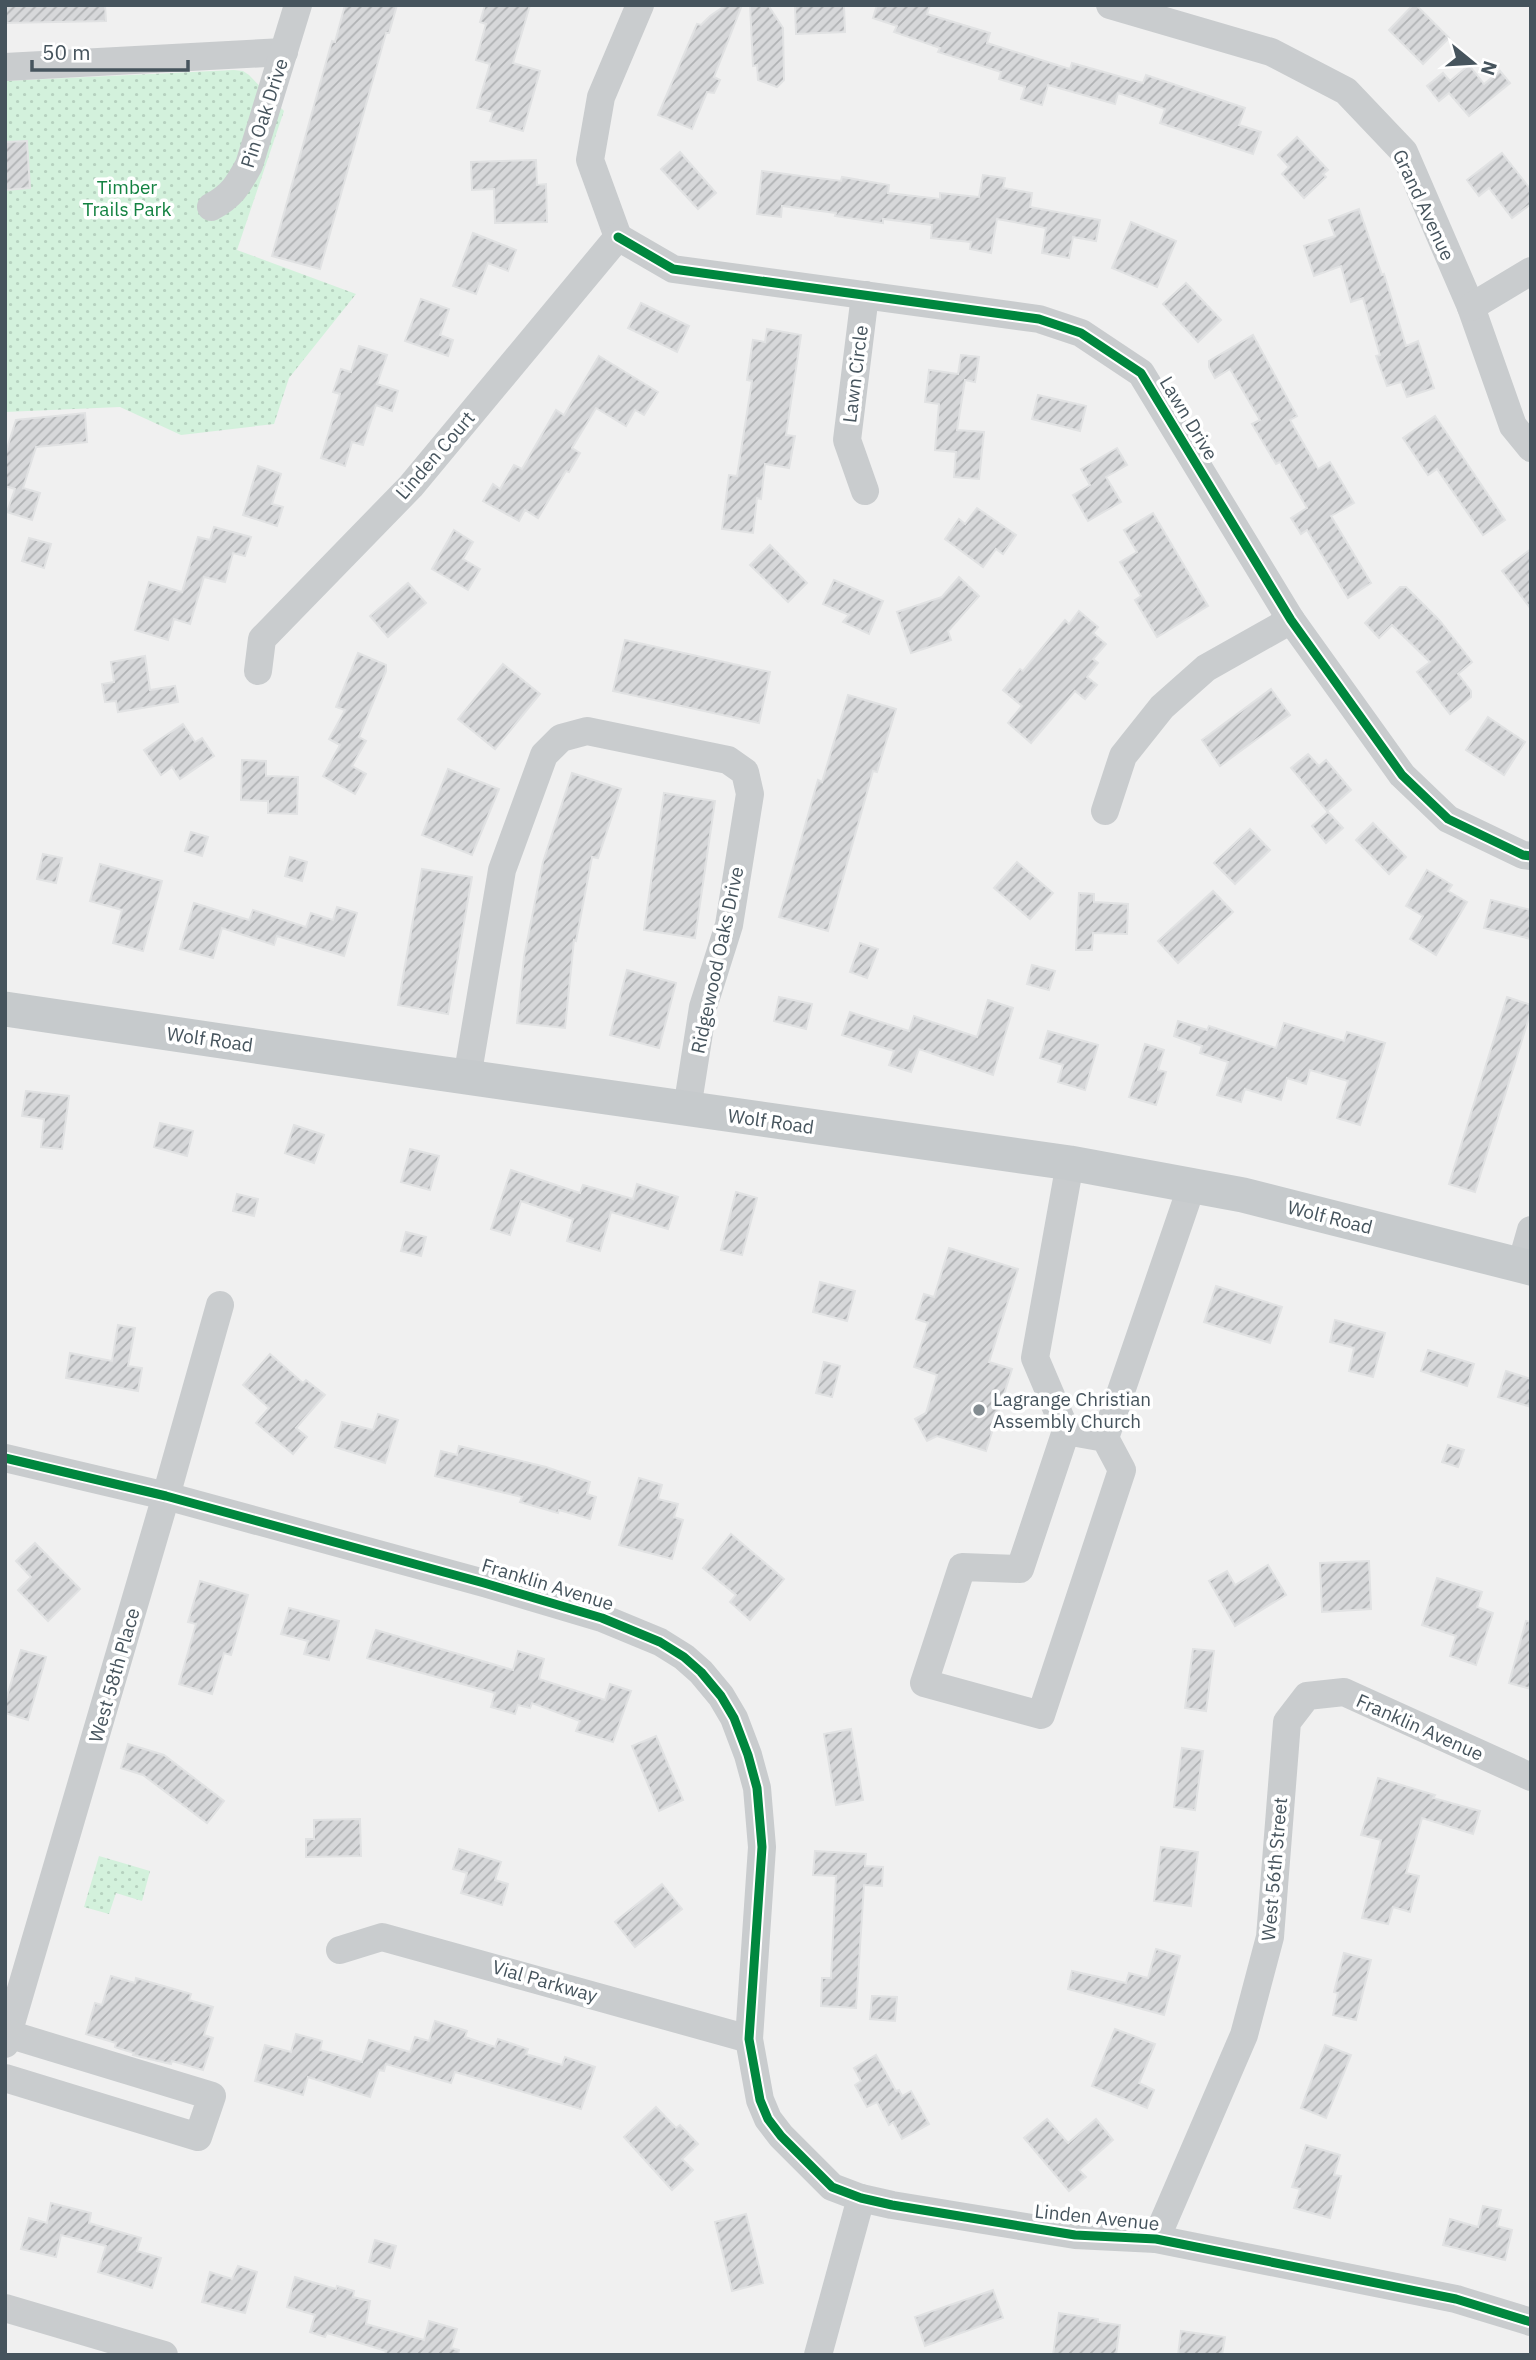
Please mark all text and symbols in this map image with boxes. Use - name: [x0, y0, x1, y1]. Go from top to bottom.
- scale bar: [32, 28, 187, 72]
- north arrow: [1438, 28, 1508, 98]
- text: 50 m: [42, 38, 91, 66]
- street label: Pin Oak Drive: [235, 55, 293, 171]
- text: N: [1476, 58, 1503, 79]
- street label: Grand Avenue: [1388, 146, 1460, 264]
- park label: Timber Trails Park: [82, 175, 172, 221]
- street label: Lawn Circle: [837, 324, 873, 424]
- street label: Lawn Drive: [1155, 372, 1223, 464]
- street label: Linden Court: [390, 406, 480, 504]
- street label: Ridgewood Oaks Drive: [685, 864, 749, 1056]
- street label: Wolf Road: [165, 1021, 255, 1057]
- street label: Wolf Road: [726, 1103, 816, 1139]
- street label: Wolf Road: [1285, 1195, 1375, 1239]
- place label: Lagrange Christian Assembly Church: [993, 1387, 1151, 1433]
- marker: Lagrange Christian Assembly Church: [971, 1402, 987, 1418]
- street label: Franklin Avenue: [479, 1553, 617, 1615]
- street label: West 58th Place: [83, 1605, 145, 1745]
- street label: Franklin Avenue: [1353, 1688, 1487, 1766]
- street label: West 56th Street: [1256, 1796, 1292, 1942]
- street label: Vial Parkway: [490, 1955, 601, 2008]
- street label: Linden Avenue: [1033, 2199, 1161, 2235]

